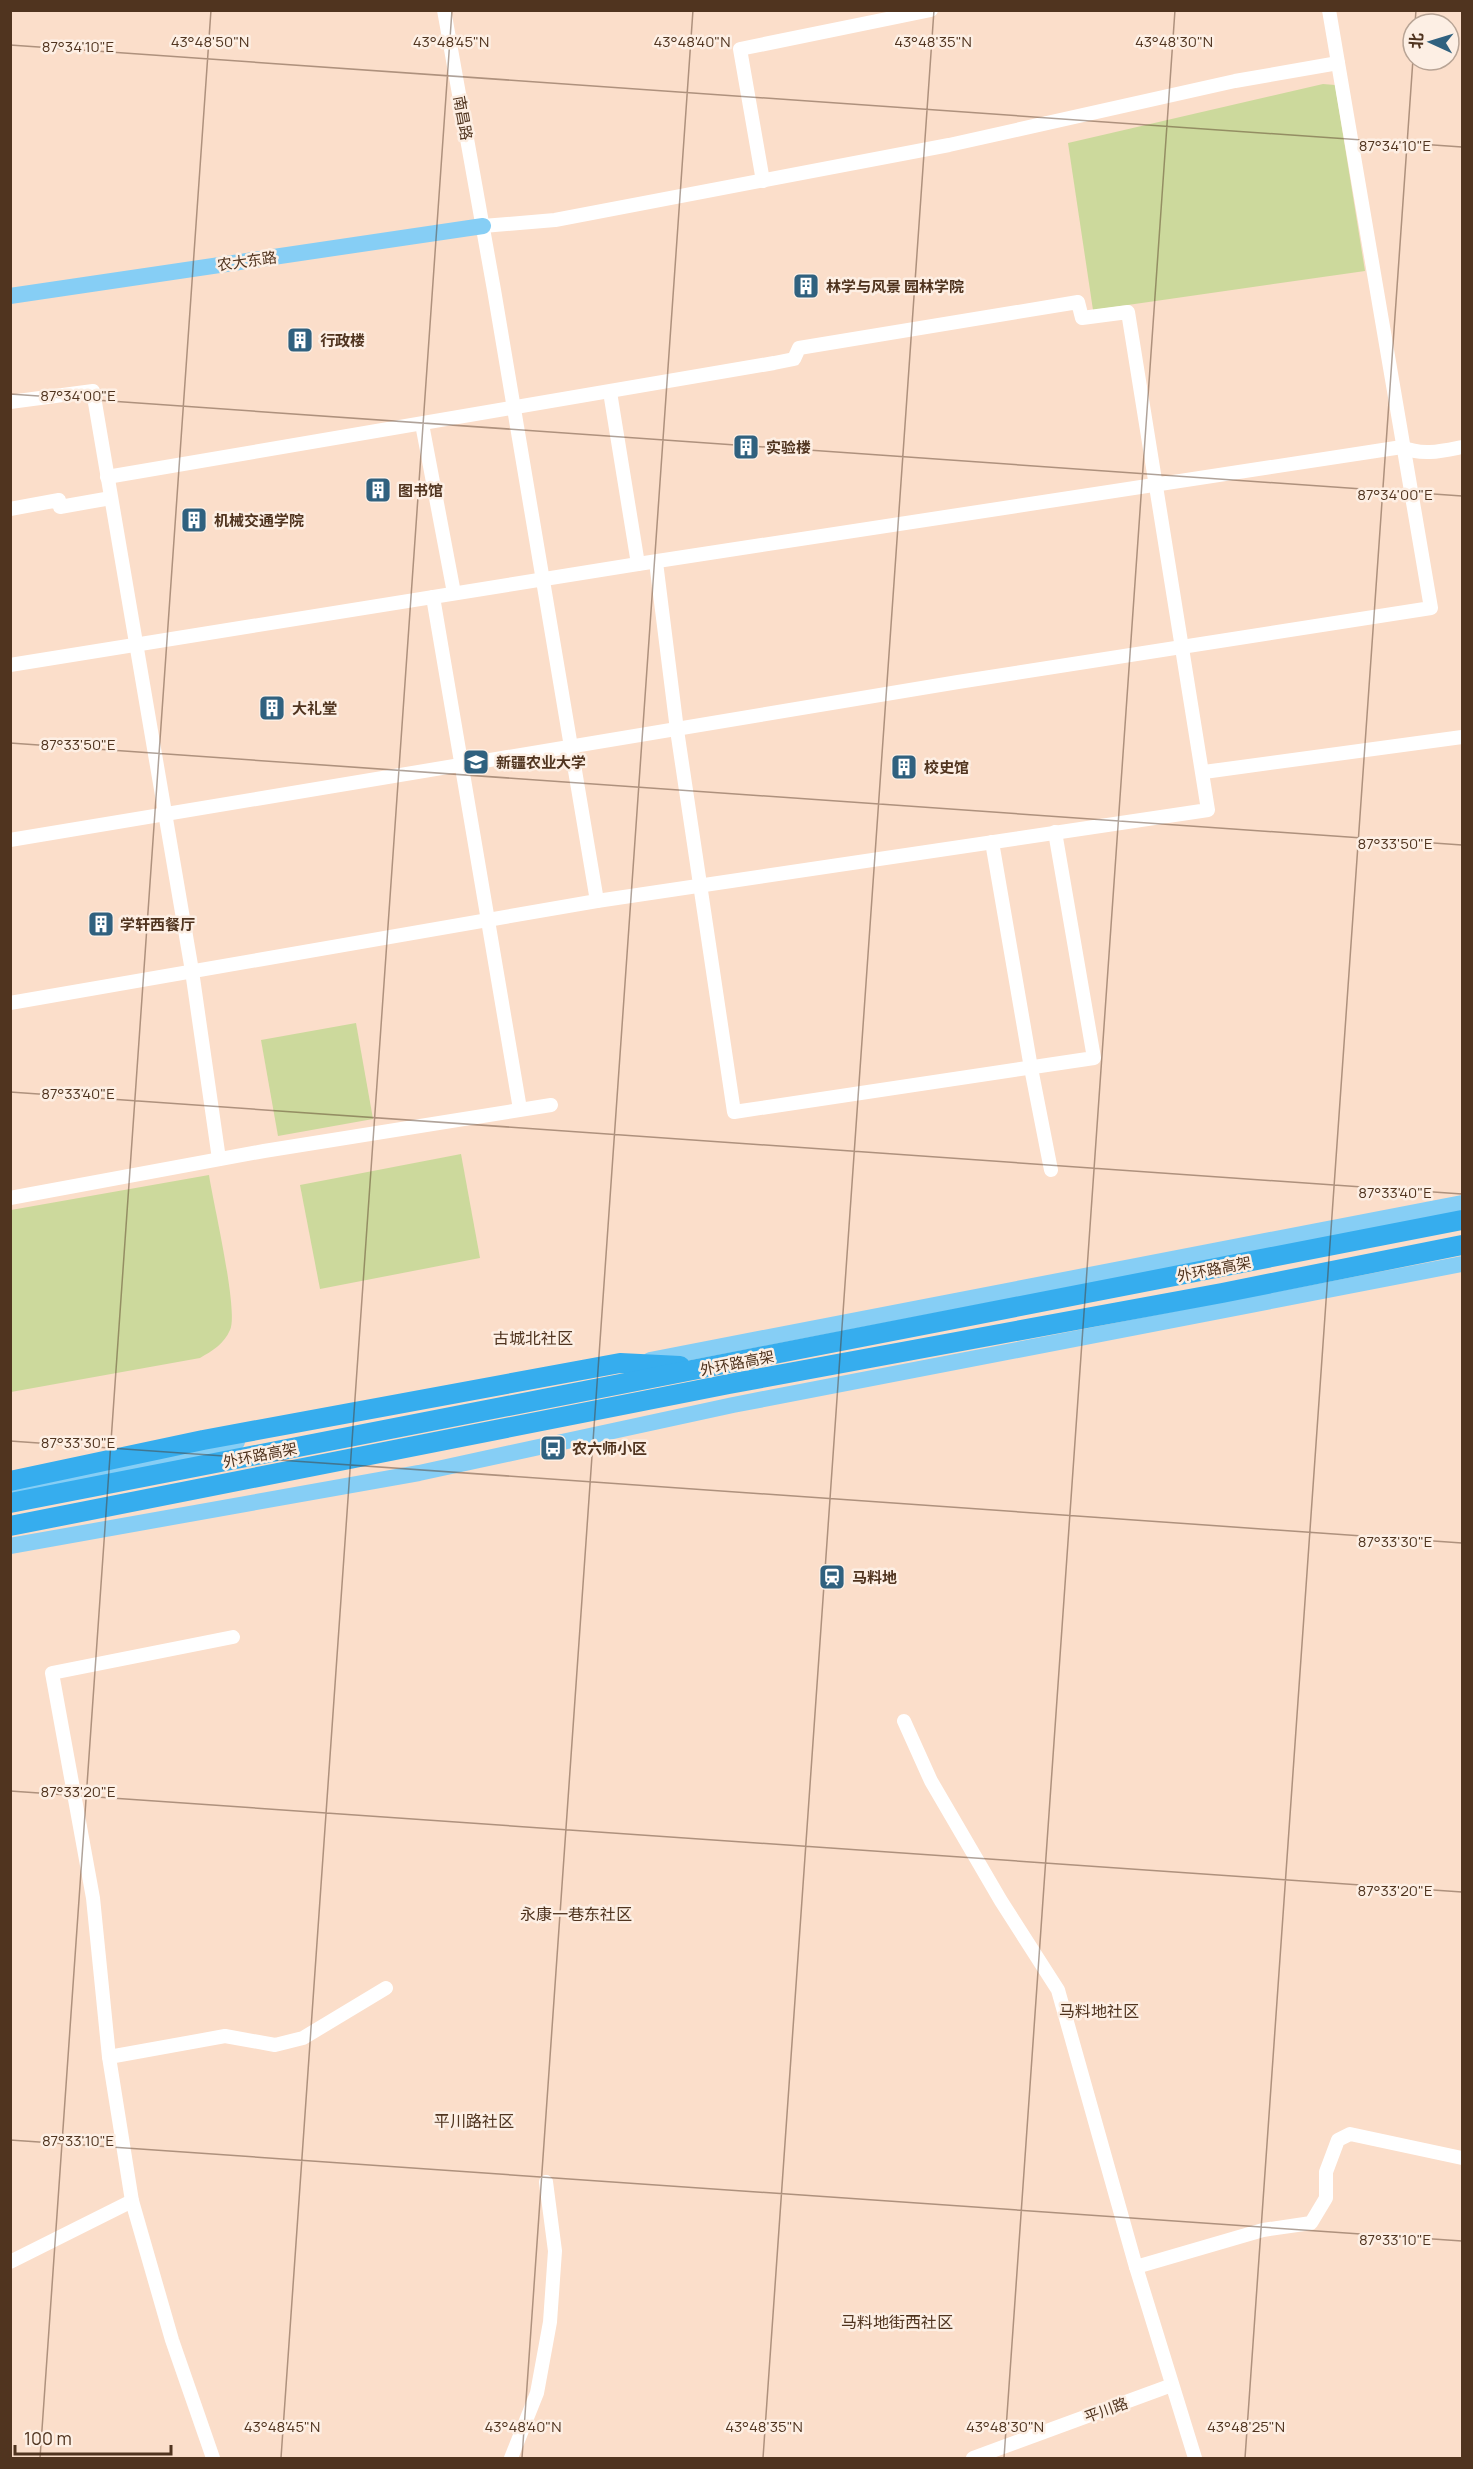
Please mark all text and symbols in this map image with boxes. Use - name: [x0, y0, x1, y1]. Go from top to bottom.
- north arrow: [1401, 12, 1461, 72]
- text: 43°48'50"N: [171, 31, 249, 52]
- text: 43°48'45"N: [413, 31, 489, 52]
- text: 43°48'40"N: [654, 31, 730, 52]
- text: 43°48'35"N: [894, 31, 972, 52]
- text: 43°48'30"N: [1135, 31, 1213, 52]
- text: 北: [1405, 32, 1428, 50]
- text: 87°34'10"E: [42, 36, 114, 57]
- street label: 南昌路: [449, 94, 477, 142]
- text: 87°34'10"E: [1359, 135, 1431, 156]
- street label: 农大东路: [216, 246, 278, 276]
- building icon: 林学与风景 园林学院: [791, 271, 821, 301]
- place label: 林学与风景 园林学院: [826, 276, 964, 297]
- building icon: 行政楼: [285, 325, 315, 355]
- place label: 行政楼: [320, 330, 365, 351]
- text: 87°34'00"E: [40, 385, 116, 406]
- building icon: 实验楼: [731, 432, 761, 462]
- place label: 实验楼: [766, 437, 811, 458]
- building icon: 图书馆: [363, 475, 393, 505]
- place label: 图书馆: [398, 480, 443, 501]
- text: 87°34'00"E: [1357, 484, 1433, 505]
- building icon: 机械交通学院: [179, 505, 209, 535]
- place label: 机械交通学院: [214, 510, 304, 531]
- building icon: 大礼堂: [257, 693, 287, 723]
- place label: 大礼堂: [292, 698, 337, 719]
- text: 87°33'50"E: [40, 734, 116, 755]
- school or university icon: 新疆农业大学: [461, 747, 491, 777]
- place label: 新疆农业大学: [496, 752, 586, 773]
- building icon: 校史馆: [889, 752, 919, 782]
- place label: 校史馆: [924, 757, 969, 778]
- text: 87°33'50"E: [1357, 833, 1433, 854]
- building icon: 学轩西餐厅: [86, 909, 116, 939]
- place label: 学轩西餐厅: [120, 914, 195, 935]
- text: 87°33'40"E: [41, 1083, 115, 1104]
- text: 87°33'40"E: [1358, 1182, 1432, 1203]
- street label: 外环路高架: [1175, 1252, 1253, 1286]
- district label: 古城北社区: [493, 1327, 573, 1349]
- street label: 外环路高架: [698, 1346, 776, 1380]
- text: 87°33'30"E: [41, 1432, 115, 1453]
- bus stop icon: 农六师小区: [538, 1433, 568, 1463]
- street label: 外环路高架: [221, 1438, 299, 1472]
- place label: 农六师小区: [572, 1438, 647, 1459]
- text: 87°33'30"E: [1358, 1531, 1432, 1552]
- station icon: 马料地: [817, 1562, 847, 1592]
- place label: 马料地: [852, 1567, 897, 1588]
- text: 87°33'20"E: [41, 1781, 115, 1802]
- text: 87°33'20"E: [1358, 1880, 1432, 1901]
- district label: 永康一巷东社区: [520, 1903, 632, 1925]
- district label: 马料地社区: [1059, 2000, 1139, 2022]
- district label: 平川路社区: [434, 2110, 514, 2132]
- text: 87°33'10"E: [42, 2130, 114, 2151]
- text: 87°33'10"E: [1359, 2229, 1431, 2250]
- district label: 马料地街西社区: [841, 2311, 953, 2333]
- street label: 平川路: [1081, 2392, 1131, 2428]
- text: 43°48'45"N: [244, 2416, 320, 2437]
- text: 43°48'40"N: [485, 2416, 561, 2437]
- text: 43°48'35"N: [725, 2416, 803, 2437]
- text: 43°48'30"N: [966, 2416, 1044, 2437]
- text: 43°48'25"N: [1207, 2416, 1285, 2437]
- scale bar: [15, 2418, 171, 2456]
- text: 100 m: [24, 2426, 72, 2450]

